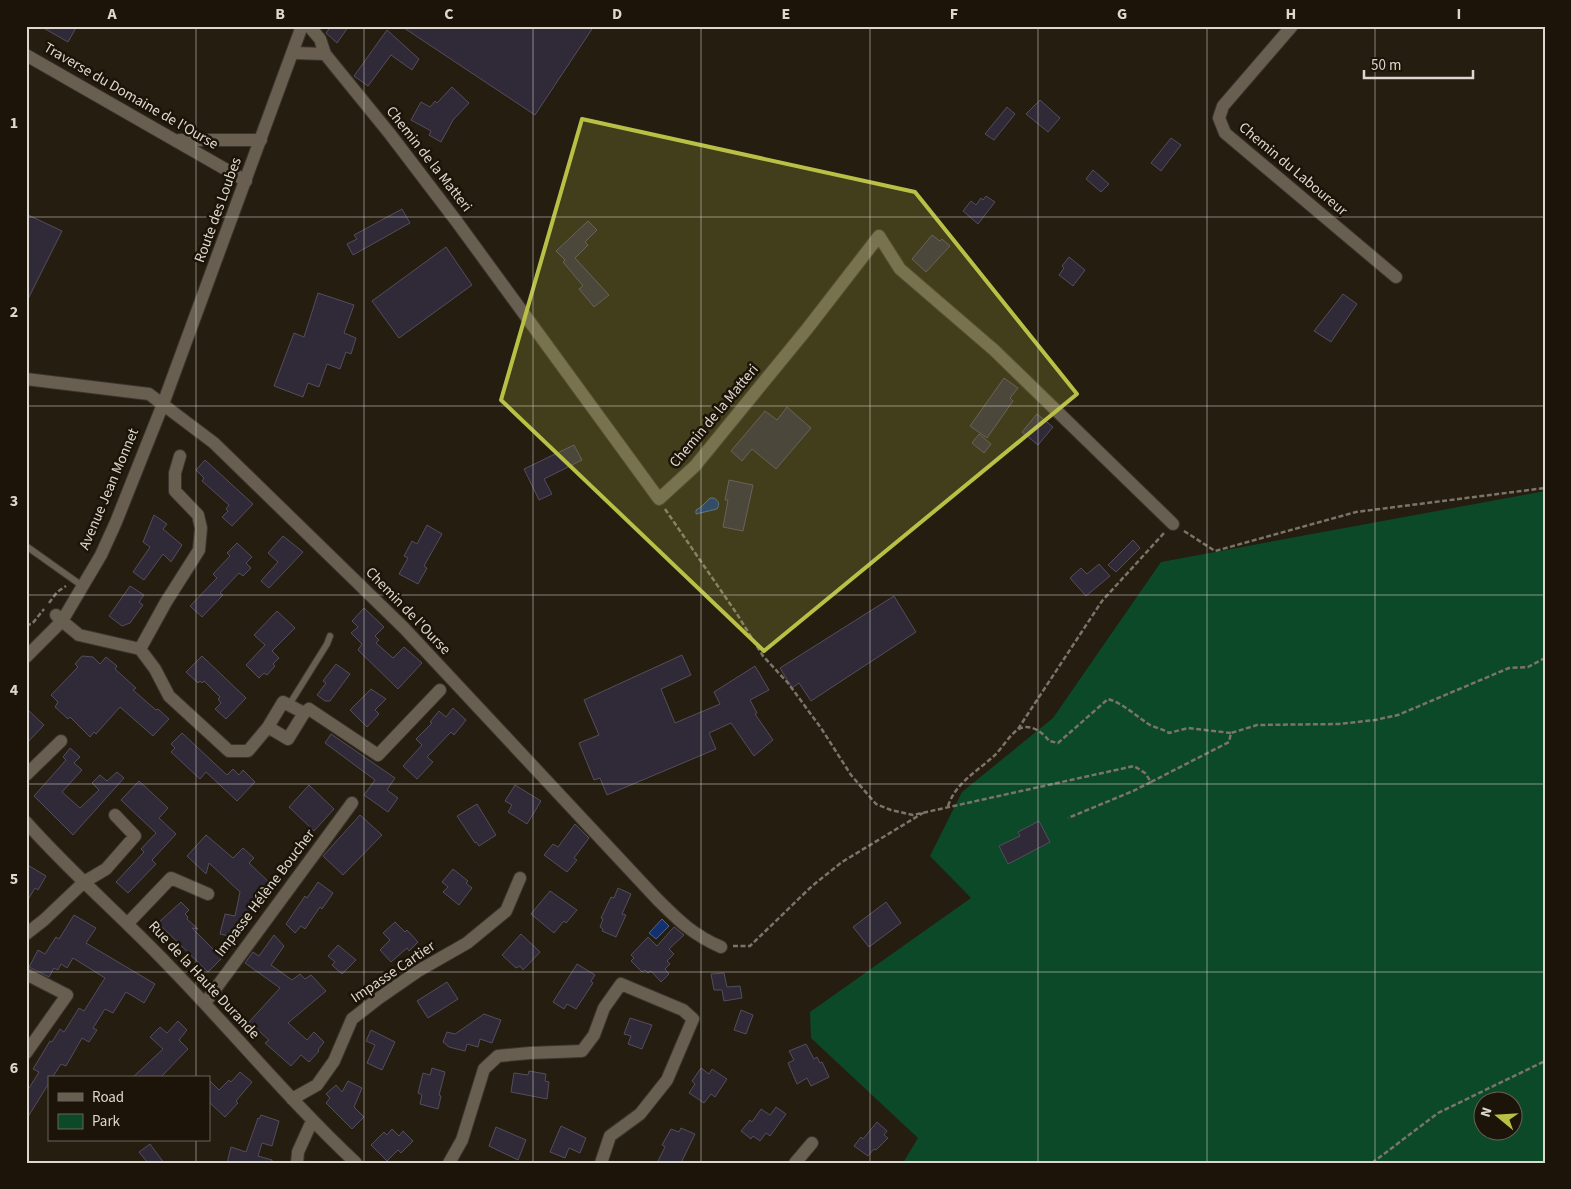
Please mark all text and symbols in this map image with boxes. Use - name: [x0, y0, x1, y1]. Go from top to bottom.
- text: A: [106, 3, 117, 25]
- text: B: [275, 3, 285, 25]
- text: C: [444, 3, 454, 25]
- text: D: [612, 3, 622, 25]
- text: E: [782, 3, 790, 25]
- text: F: [950, 3, 958, 25]
- text: G: [1117, 3, 1127, 25]
- text: H: [1286, 3, 1296, 25]
- text: I: [1457, 3, 1461, 25]
- street label: Traverse du Domaine de l'Ourse: [40, 37, 222, 155]
- scale bar: [1364, 48, 1472, 80]
- text: 50 m: [1371, 55, 1401, 76]
- street label: Chemin de la Matteri: [381, 102, 477, 216]
- text: 1: [10, 112, 18, 134]
- street label: Chemin du Laboureur: [1234, 117, 1353, 221]
- street label: Route des Loubes: [189, 155, 247, 265]
- text: 2: [10, 301, 18, 323]
- street label: Chemin de la Matteri: [665, 360, 763, 472]
- street label: Avenue Jean Monnet: [74, 425, 144, 553]
- text: 3: [10, 490, 18, 512]
- street label: Chemin de l'Ourse: [361, 562, 455, 660]
- text: 4: [10, 679, 19, 701]
- street label: Impasse Hélène Boucher: [210, 824, 320, 961]
- text: 5: [10, 868, 18, 890]
- street label: Rue de la Haute Durande: [144, 916, 264, 1044]
- street label: Impasse Cartier: [347, 936, 440, 1008]
- text: 6: [10, 1057, 18, 1079]
- legend: [48, 1076, 210, 1142]
- text: Road: [92, 1087, 124, 1108]
- north arrow: [1474, 1092, 1524, 1142]
- text: N: [1476, 1105, 1498, 1120]
- text: Park: [92, 1111, 121, 1132]

